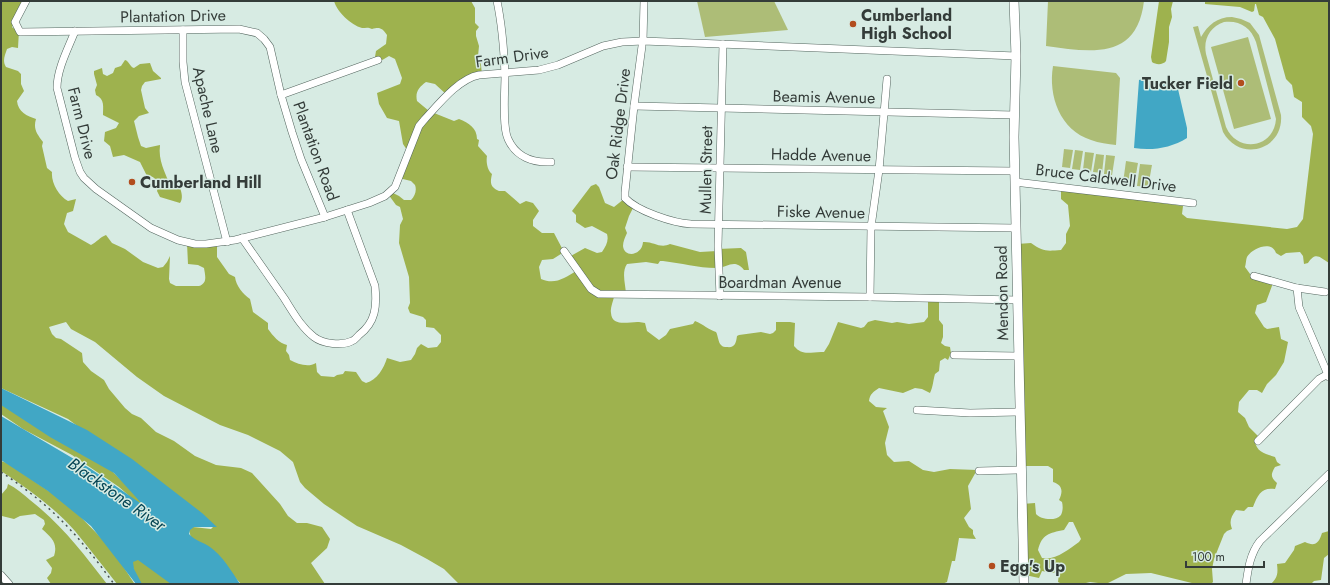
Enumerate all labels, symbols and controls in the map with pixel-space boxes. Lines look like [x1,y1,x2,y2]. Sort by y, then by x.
street label: Plantation Drive [120,4,226,28]
place label: Cumberland High School [861,4,952,45]
marker: Cumberland High School [848,19,858,29]
street label: Farm Drive [474,40,550,74]
street label: Apache Lane [187,65,229,155]
street label: Oak Ridge Drive [600,67,636,181]
place label: Tucker Field [1142,72,1233,95]
marker: Tucker Field [1236,78,1246,88]
street label: Farm Drive [62,85,102,161]
street label: Beamis Avenue [773,85,875,109]
street label: Plantation Road [287,98,345,204]
street label: Mullen Street [694,125,718,214]
street label: Hadde Avenue [771,143,871,167]
street label: Bruce Caldwell Drive [1034,158,1178,198]
place label: Cumberland Hill [140,171,262,194]
marker: Cumberland Hill [127,177,137,187]
street label: Fiske Avenue [777,200,865,224]
street label: Mendon Road [990,245,1014,341]
street label: Boardman Avenue [718,271,842,294]
water label: Blackstone River [63,451,172,537]
scale bar [1186,543,1264,569]
text: 100 m [1192,548,1225,566]
place label: Egg's Up [1000,555,1065,578]
marker: Egg's Up [987,561,997,571]

